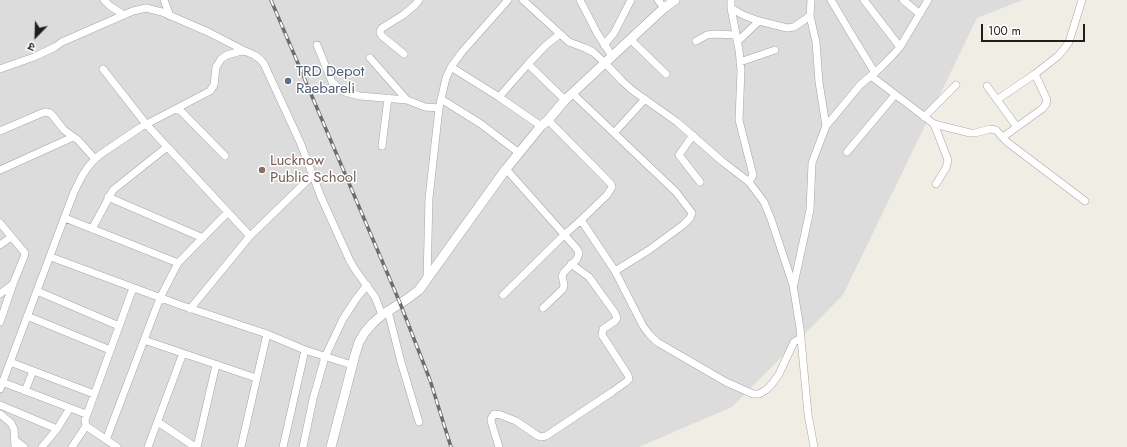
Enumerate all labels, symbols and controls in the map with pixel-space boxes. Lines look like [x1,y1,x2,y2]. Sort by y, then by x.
north arrow [16,16,56,56]
scale bar [983,16,1087,42]
text: 100 m [988,22,1021,40]
text: उ [25,38,37,56]
place label: TRD Depot Raebareli [296,63,364,98]
marker: TRD Depot Raebareli [283,76,293,86]
place label: Lucknow Public School [270,152,356,187]
marker: Lucknow Public School [257,165,267,175]

